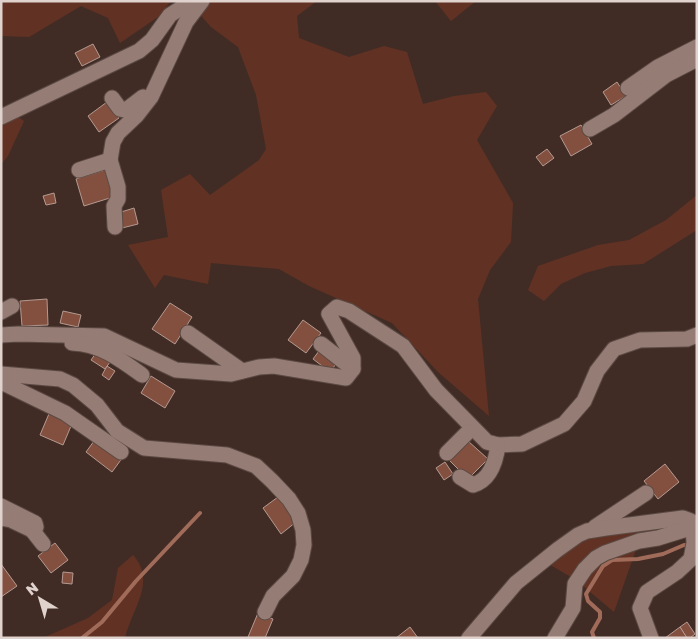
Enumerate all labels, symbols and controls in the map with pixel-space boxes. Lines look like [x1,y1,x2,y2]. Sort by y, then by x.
north arrow [15,574,65,624]
text: N [22,578,41,598]

